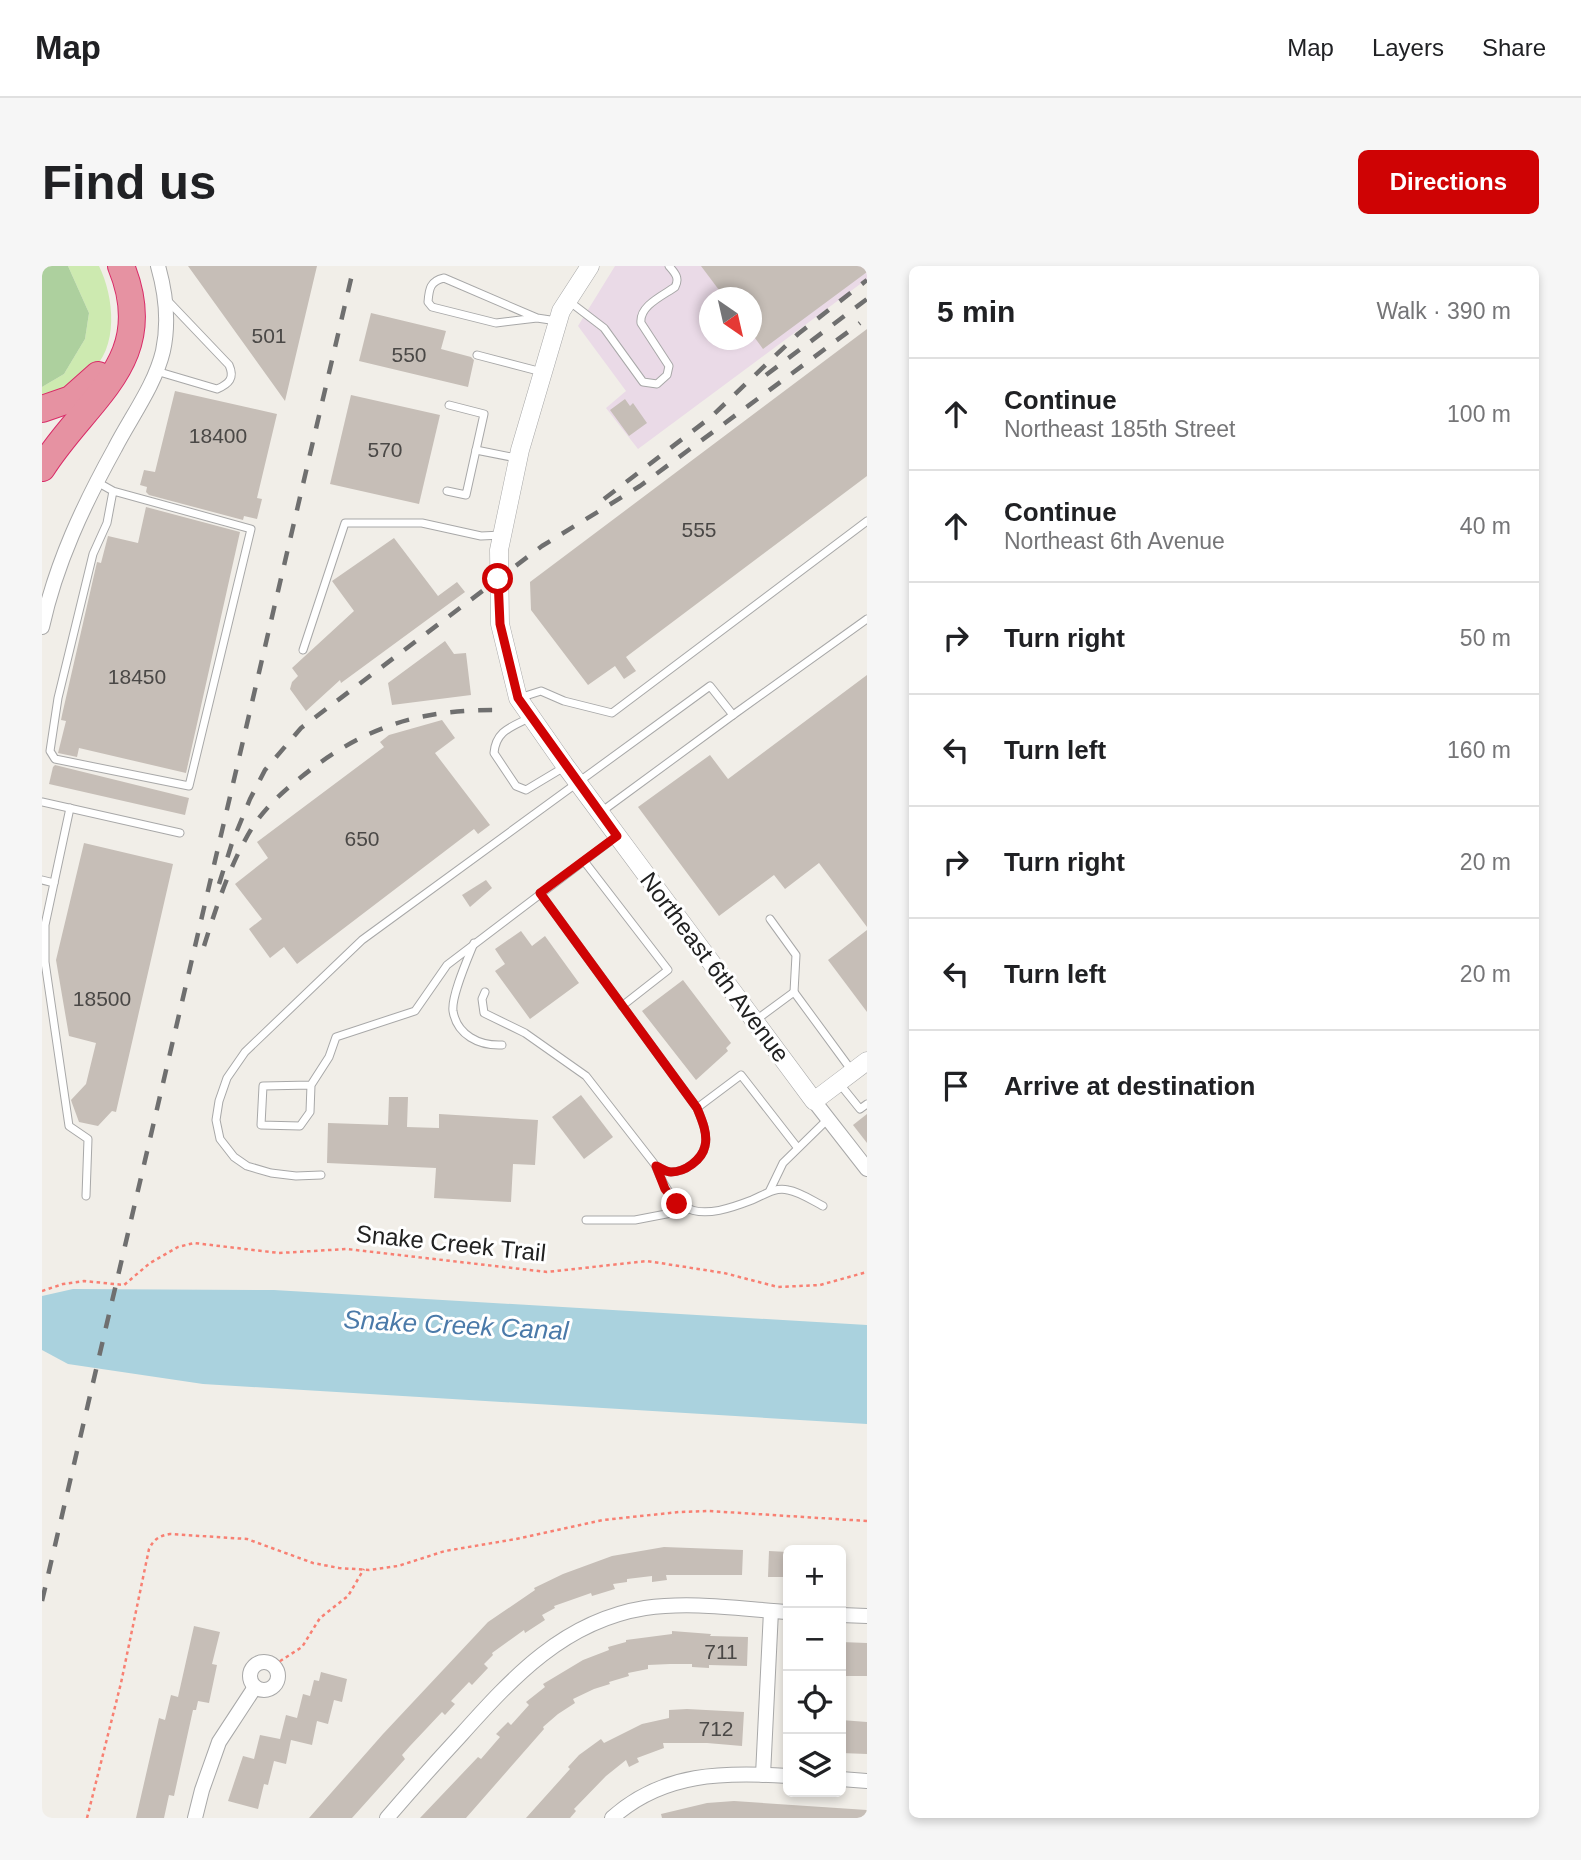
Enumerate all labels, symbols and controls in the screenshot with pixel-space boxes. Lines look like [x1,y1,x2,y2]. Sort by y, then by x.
text: Map [35,29,101,66]
text: Map [1287,34,1334,61]
text: Layers [1372,34,1444,61]
text: Share [1482,34,1546,61]
button: Directions [1358,150,1539,214]
text: Find us [42,155,216,209]
north arrow [699,287,762,350]
text: 5 min [937,295,1015,328]
text: Walk · 390 m [1376,298,1511,324]
house number: 501 [251,324,287,347]
house number: 550 [391,343,427,366]
text: Continue [1004,385,1117,415]
icon: ahead [937,395,975,433]
text: 100 m [1447,401,1511,427]
text: Northeast 185th Street [1004,416,1235,442]
house number: 18400 [189,424,247,447]
house number: 570 [367,438,403,461]
text: Continue [1004,497,1117,527]
icon: ahead [937,507,975,545]
text: 40 m [1460,513,1511,539]
house number: 555 [681,518,717,541]
text: Northeast 6th Avenue [1004,528,1225,554]
route start [482,563,513,594]
icon: right [937,619,975,657]
text: Turn right [1004,623,1125,653]
text: 50 m [1460,625,1511,651]
house number: 18450 [108,665,166,688]
icon: left [937,731,975,769]
text: Turn left [1004,735,1106,765]
text: 160 m [1447,737,1511,763]
house number: 650 [344,827,380,850]
icon: right [937,843,975,881]
text: Turn right [1004,847,1125,877]
text: 20 m [1460,849,1511,875]
street label: Northeast 6th Avenue [635,867,795,1067]
icon: left [937,955,975,993]
text: Turn left [1004,959,1106,989]
text: 20 m [1460,961,1511,987]
house number: 18500 [73,987,131,1010]
icon: arrive [937,1067,975,1105]
text: Arrive at destination [1004,1071,1255,1101]
route end [661,1188,692,1219]
street label: Snake Creek Trail [355,1220,547,1266]
water label: Snake Creek Canal [343,1304,571,1346]
map controls [783,1545,846,1797]
button: + [783,1545,846,1608]
button: − [783,1608,846,1671]
house number: 711 [704,1640,738,1663]
button: locate [783,1671,846,1734]
house number: 712 [698,1717,734,1740]
button: layers [783,1734,846,1797]

